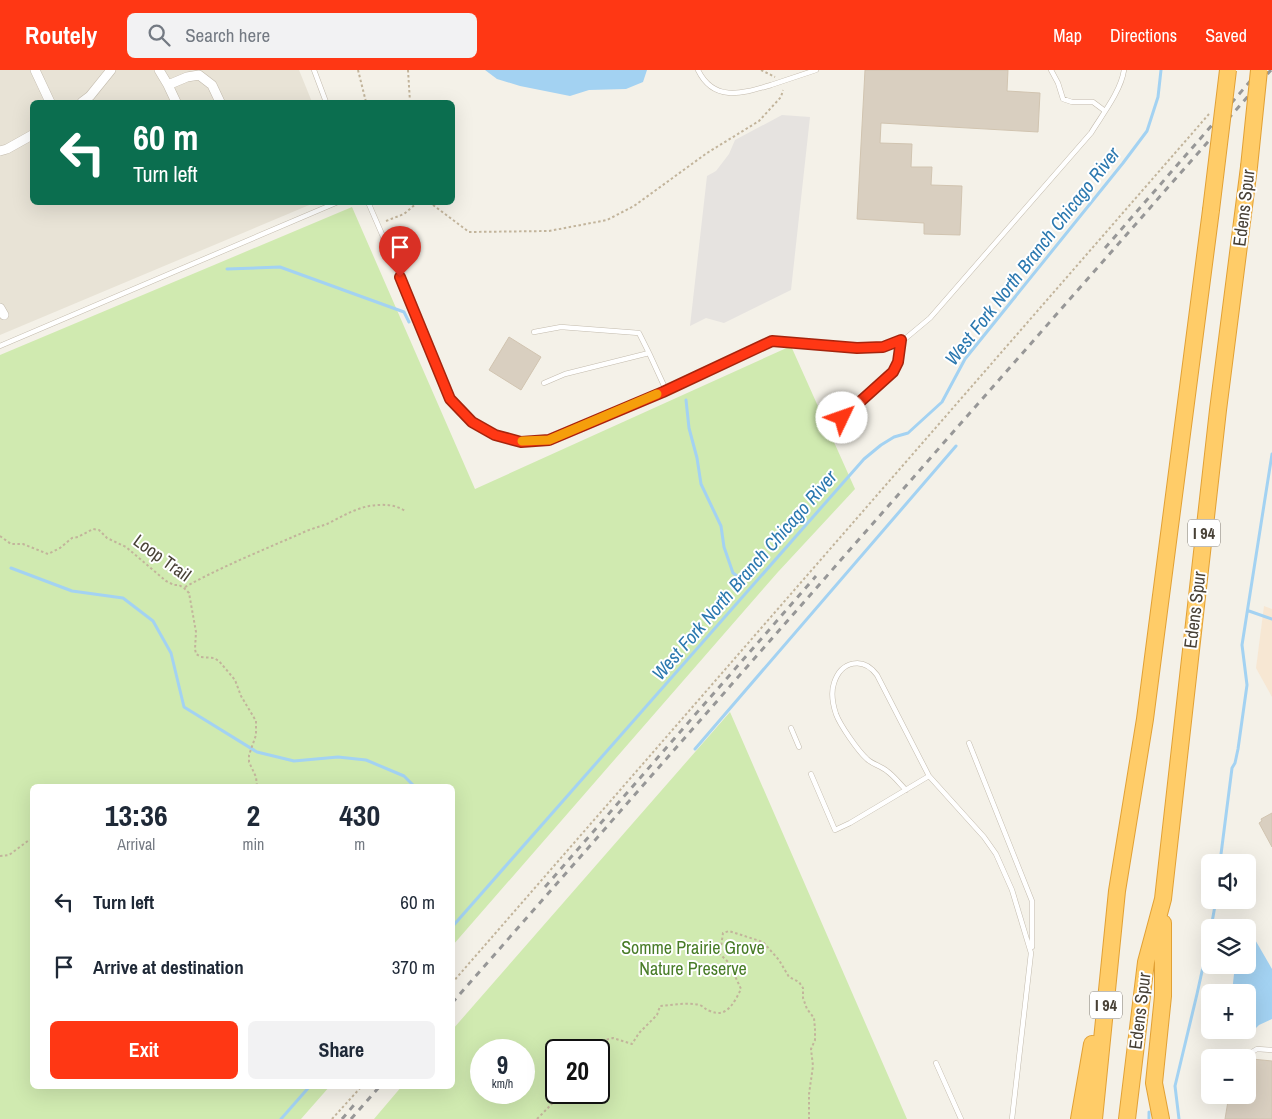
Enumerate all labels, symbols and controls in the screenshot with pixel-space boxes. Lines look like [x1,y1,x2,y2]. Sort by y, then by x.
search box [127,13,477,58]
text: Routely [25,19,97,51]
icon: search [145,21,173,49]
text: Search here [185,22,270,48]
text: Map [1053,23,1082,48]
text: Directions [1110,23,1177,48]
text: Saved [1205,23,1247,48]
text: 60 m [133,114,198,161]
icon: left [50,120,115,185]
water label: West Fork North Branch Chicago River [939,141,1126,370]
text: Turn left [133,159,198,189]
street label: Edens Spur [1226,168,1261,248]
pin [379,226,421,277]
icon: arrive [386,233,414,261]
position arrow [815,391,867,443]
water label: West Fork North Branch Chicago River [646,464,843,685]
road number: I 94 [1188,519,1220,546]
street label: Loop Trail [128,528,196,587]
street label: Edens Spur [1177,570,1212,650]
text: 13:36 [105,795,168,835]
text: 2 [247,795,260,835]
text: 430 [339,795,380,835]
text: Arrival [117,833,155,855]
text: min [242,833,264,855]
text: m [354,833,365,855]
map controls [1201,854,1256,1104]
button: sound [1201,854,1256,909]
icon: left [50,888,78,916]
text: Turn left [93,889,154,915]
text: 60 m [400,889,435,915]
button: layers [1201,919,1256,974]
park label: Somme Prairie Grove Nature Preserve [621,935,765,981]
icon: arrive [50,953,78,981]
text: Arrive at destination [93,954,244,980]
text: 370 m [392,954,435,980]
street label: Edens Spur [1122,971,1157,1051]
button: + [1201,984,1256,1039]
road number: I 94 [1090,992,1122,1018]
button: Exit [50,1021,238,1079]
button: Share [248,1021,435,1079]
speed limit sign: 20 [545,1039,610,1104]
text: 9 [497,1048,508,1082]
button: − [1201,1049,1256,1104]
text: km/h [492,1076,513,1092]

